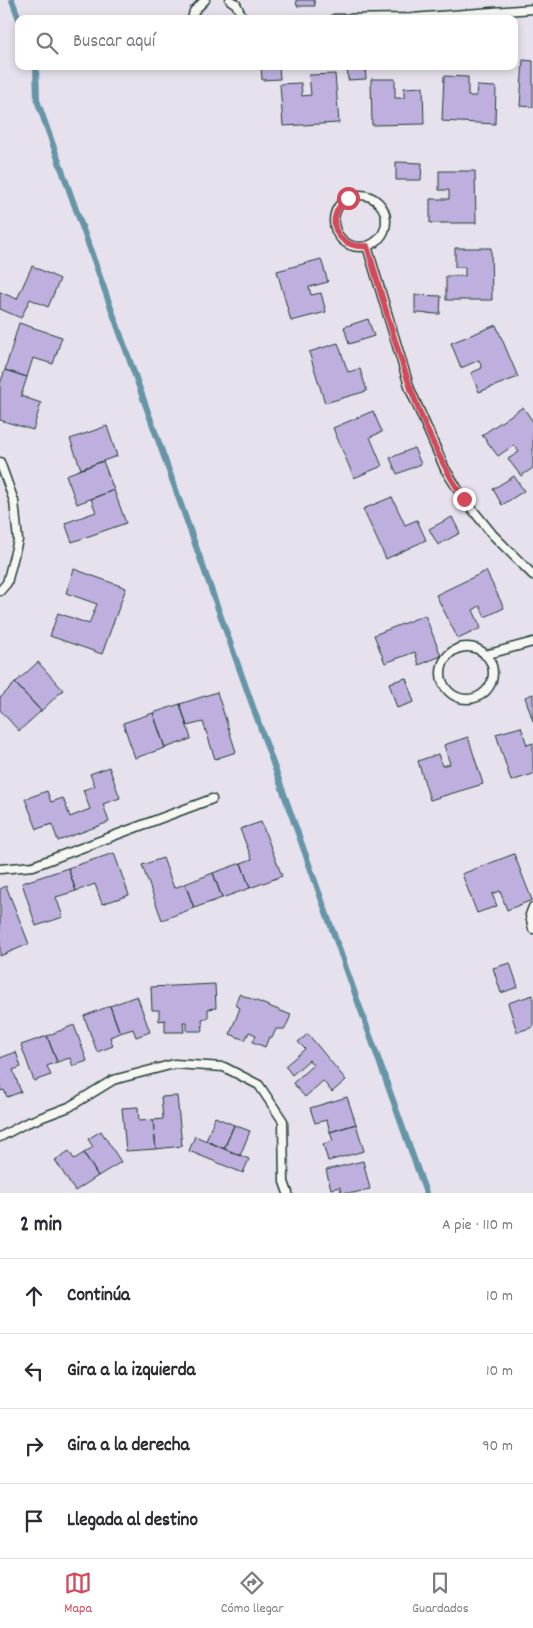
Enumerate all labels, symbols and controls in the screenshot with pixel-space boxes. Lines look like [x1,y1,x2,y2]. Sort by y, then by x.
search box [15,15,518,70]
icon: search [33,29,61,57]
text: Buscar aquí [73,29,155,56]
route start [337,187,360,210]
route end [453,488,476,511]
text: 2 min [20,1211,62,1241]
text: A pie · 110 m [442,1214,513,1237]
icon: ahead [20,1282,48,1310]
text: Continúa [67,1283,130,1310]
text: 10 m [486,1285,513,1308]
icon: left [20,1357,48,1385]
text: Gira a la izquierda [67,1358,195,1385]
text: 10 m [486,1360,513,1383]
icon: right [20,1432,48,1460]
text: Gira a la derecha [67,1433,189,1460]
text: 90 m [482,1435,513,1458]
icon: arrive [20,1507,48,1535]
text: Llegada al destino [67,1508,198,1535]
tab: Mapa [64,1569,92,1619]
tab: Cómo llegar [221,1569,284,1619]
tab: Guardados [412,1569,469,1619]

